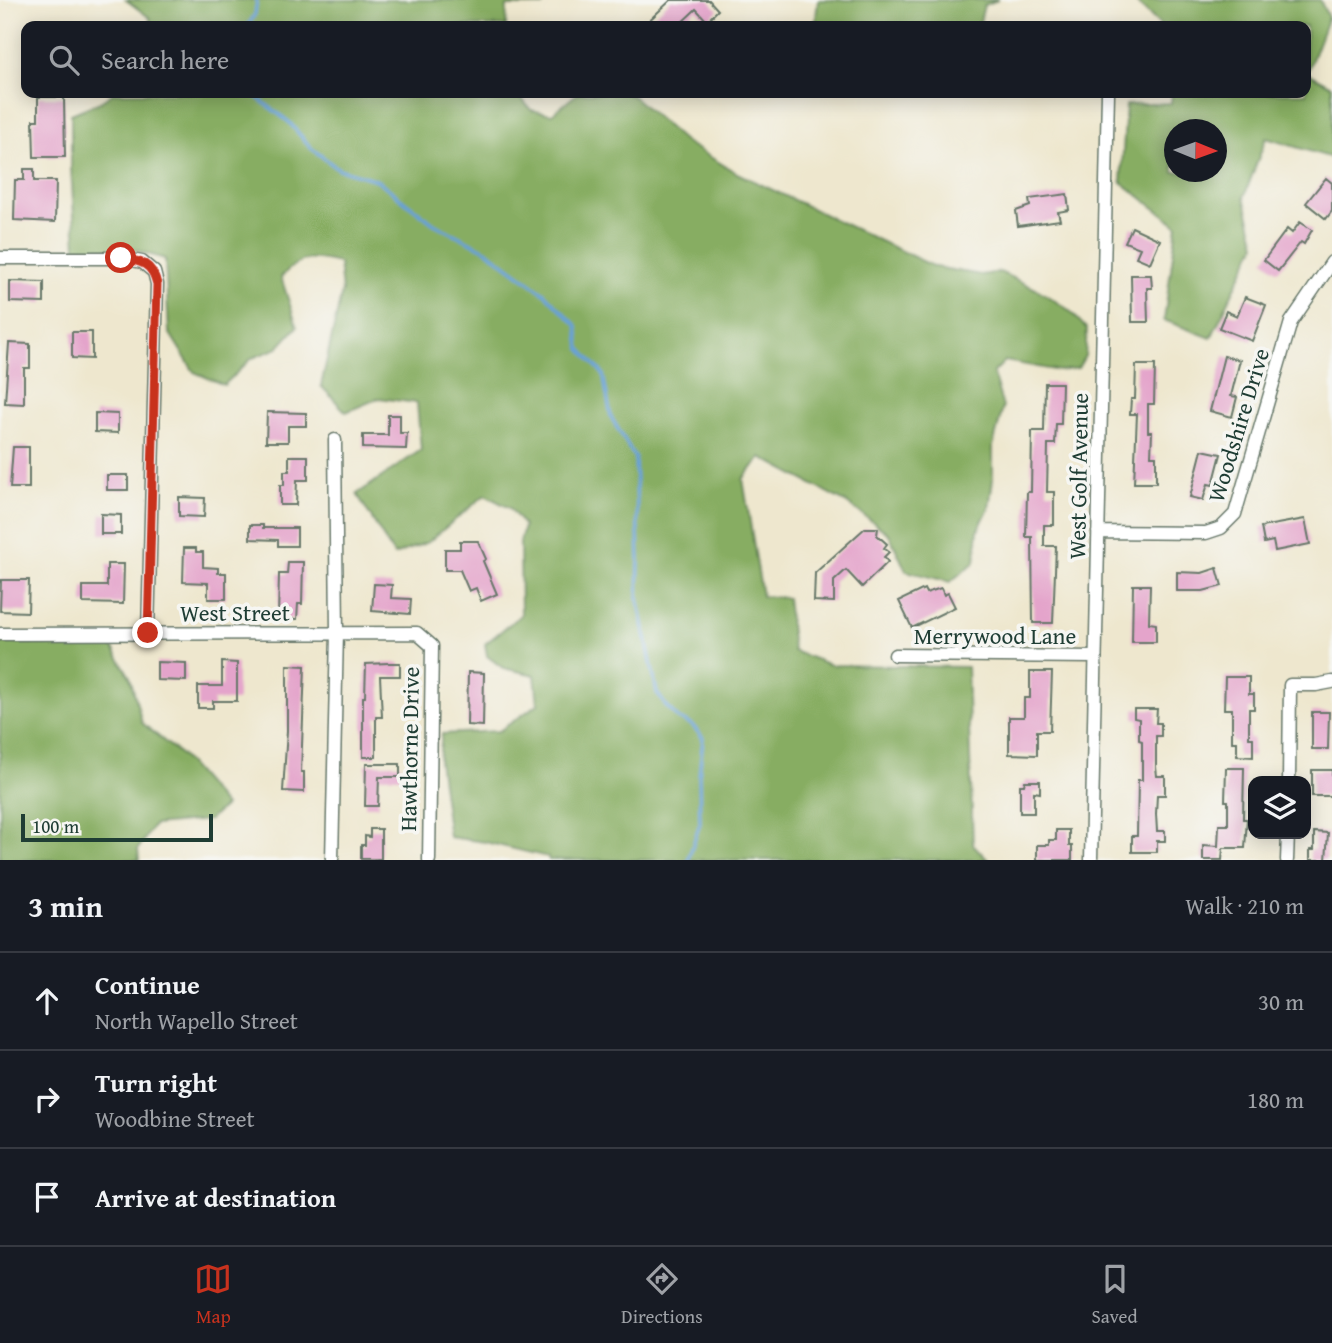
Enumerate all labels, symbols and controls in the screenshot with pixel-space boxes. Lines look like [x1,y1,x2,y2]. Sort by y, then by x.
search box [21,21,1311,98]
text: Search here [101,40,229,79]
icon: search [45,41,83,79]
north arrow [1164,119,1227,182]
route start [105,242,136,273]
street label: Woodshire Drive [1199,344,1277,506]
street label: West Golf Avenue [1060,392,1096,560]
street label: West Street [180,596,290,629]
route end [132,617,163,648]
street label: Merrywood Lane [914,619,1076,652]
street label: Hawthorne Drive [391,666,427,832]
map controls [1248,776,1311,839]
button: layers [1248,776,1311,839]
scale bar [21,811,214,843]
text: 100 m [32,812,79,840]
text: 3 min [28,884,103,928]
text: Walk · 210 m [1185,889,1304,922]
text: Continue [95,965,200,1004]
icon: ahead [28,982,66,1020]
text: 30 m [1258,985,1304,1018]
text: North Wapello Street [95,1004,298,1037]
text: Turn right [95,1063,217,1102]
icon: right [28,1080,66,1118]
text: 180 m [1247,1083,1304,1116]
text: Woodbine Street [95,1102,255,1135]
icon: arrive [28,1178,66,1216]
text: Arrive at destination [95,1178,336,1217]
tab: Map [194,1260,232,1330]
tab: Directions [621,1260,703,1330]
tab: Saved [1092,1260,1138,1330]

